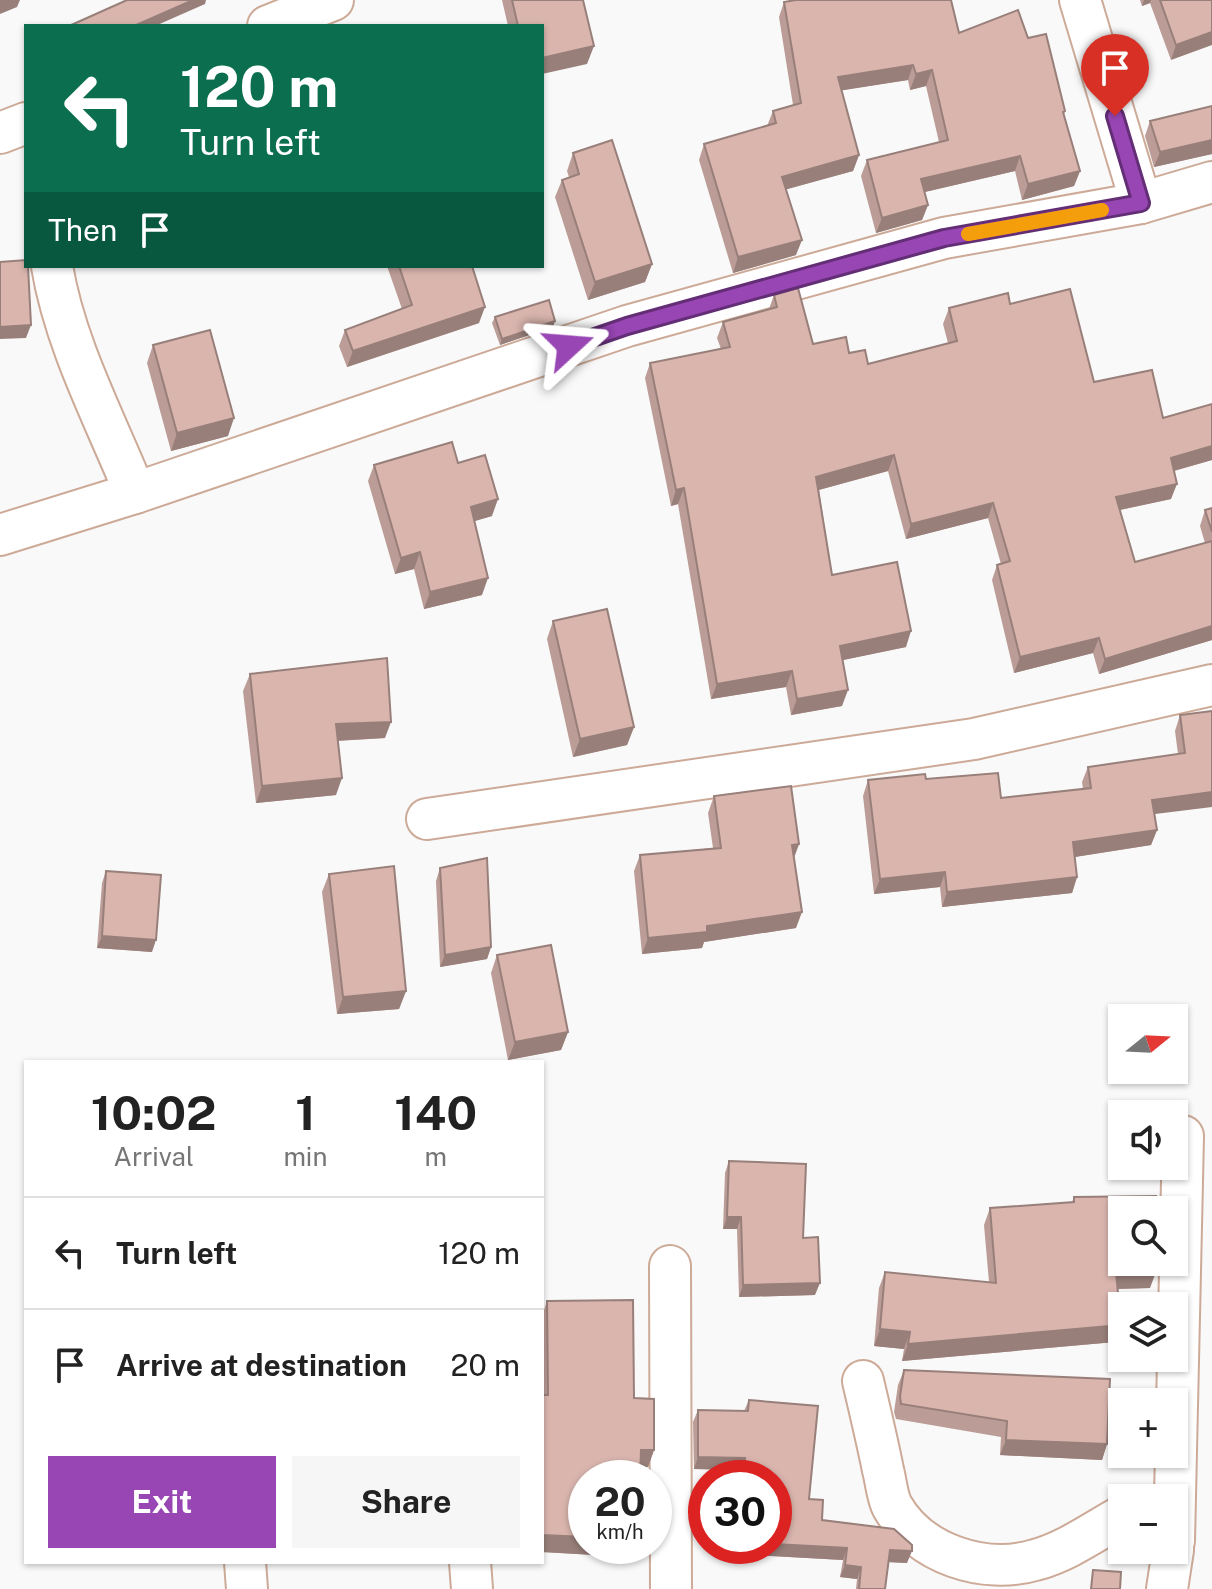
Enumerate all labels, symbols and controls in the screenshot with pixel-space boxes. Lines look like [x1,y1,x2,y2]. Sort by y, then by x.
pin [1081,34,1149,116]
icon: arrive [1093,46,1137,90]
text: 120 m [180,54,338,120]
icon: left [48,56,152,160]
text: Turn left [180,121,321,163]
icon: arrive [133,208,177,252]
text: Then [48,212,117,248]
position arrow [527,304,611,388]
north arrow [1108,1004,1188,1084]
map controls [1108,1004,1188,1564]
text: 10:02 [91,1084,217,1141]
text: 1 [295,1084,316,1141]
text: 140 [394,1084,477,1141]
button: sound [1108,1100,1188,1180]
text: Arrival [114,1141,194,1172]
text: min [283,1141,327,1172]
text: m [424,1141,447,1172]
button: search [1108,1196,1188,1276]
icon: left [48,1231,92,1275]
text: Turn left [116,1235,237,1271]
text: 120 m [438,1235,520,1271]
button: layers [1108,1292,1188,1372]
icon: arrive [48,1343,92,1387]
text: Arrive at destination [116,1347,407,1383]
text: 20 m [451,1347,520,1383]
button: + [1108,1388,1188,1468]
button: Exit [48,1456,276,1548]
button: Share [292,1456,520,1548]
speed limit sign: 30 [688,1460,792,1564]
text: 20 [594,1478,646,1525]
button: − [1108,1484,1188,1564]
text: km/h [596,1520,644,1544]

